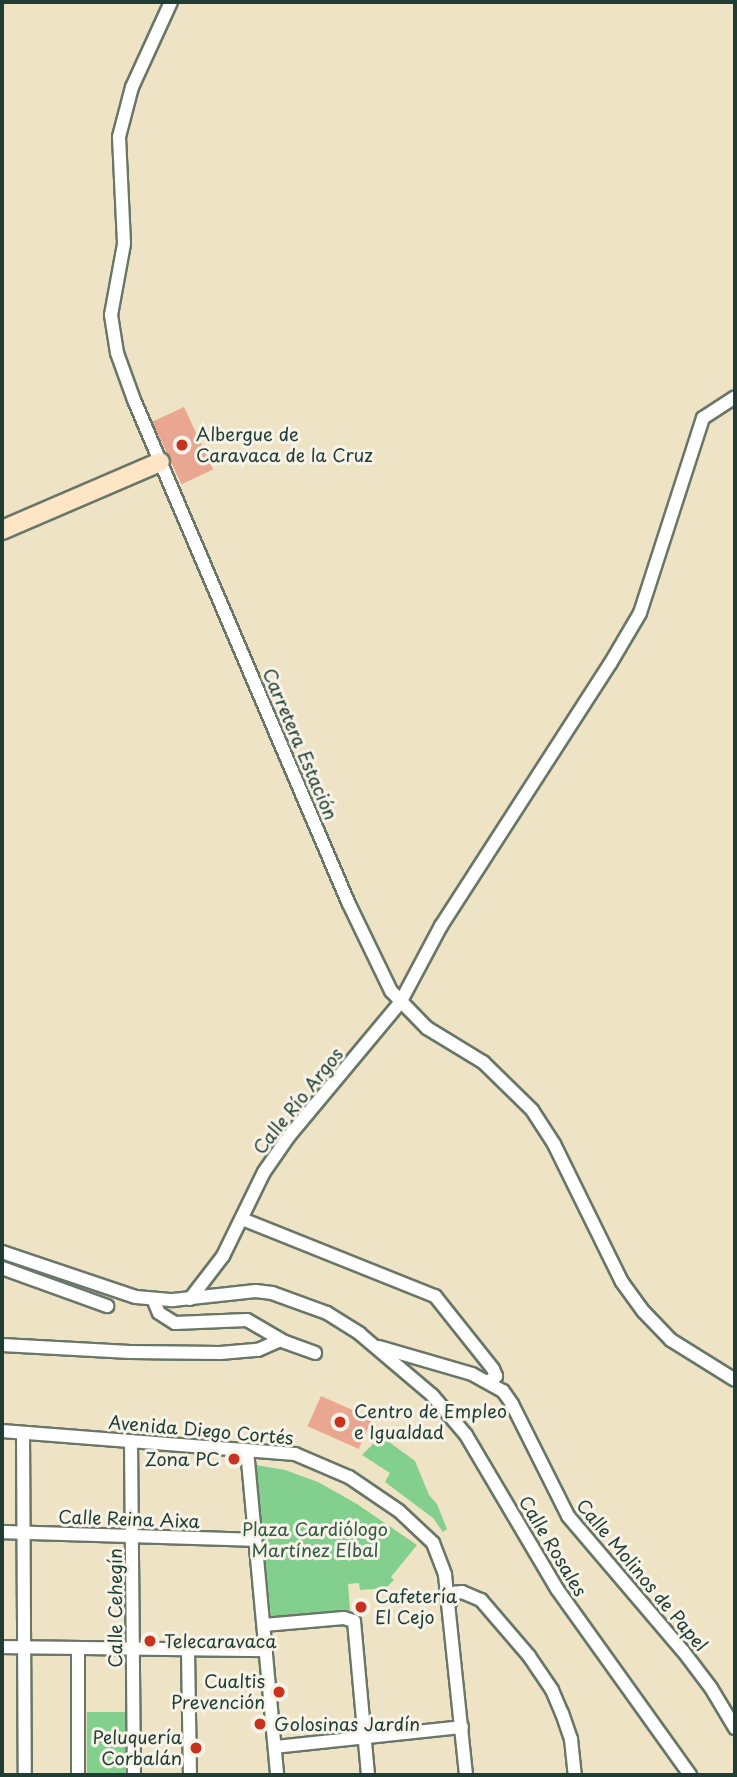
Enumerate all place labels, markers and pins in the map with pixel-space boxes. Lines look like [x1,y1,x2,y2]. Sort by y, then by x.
place label: Albergue de Caravaca de la Cruz [196,424,374,466]
marker: Albergue de Caravaca de la Cruz [174,437,190,453]
place label: Centro de Empleo e Igualdad [354,1401,509,1444]
marker: Centro de Empleo e Igualdad [332,1414,348,1430]
place label: Zona PC [146,1448,220,1470]
marker: Zona PC [226,1451,242,1467]
place label: Cafetería El Cejo [375,1586,457,1628]
marker: Cafetería El Cejo [353,1599,369,1615]
place label: Telecaravaca [164,1630,276,1652]
marker: Telecaravaca [142,1633,158,1649]
place label: Cualtis Prevención [171,1671,265,1714]
marker: Cualtis Prevención [271,1684,287,1700]
place label: Golosinas Jardín [274,1713,419,1735]
marker: Golosinas Jardín [252,1716,268,1732]
place label: Peluquería Corbalán [93,1727,182,1770]
marker: Peluquería Corbalán [188,1740,204,1756]

